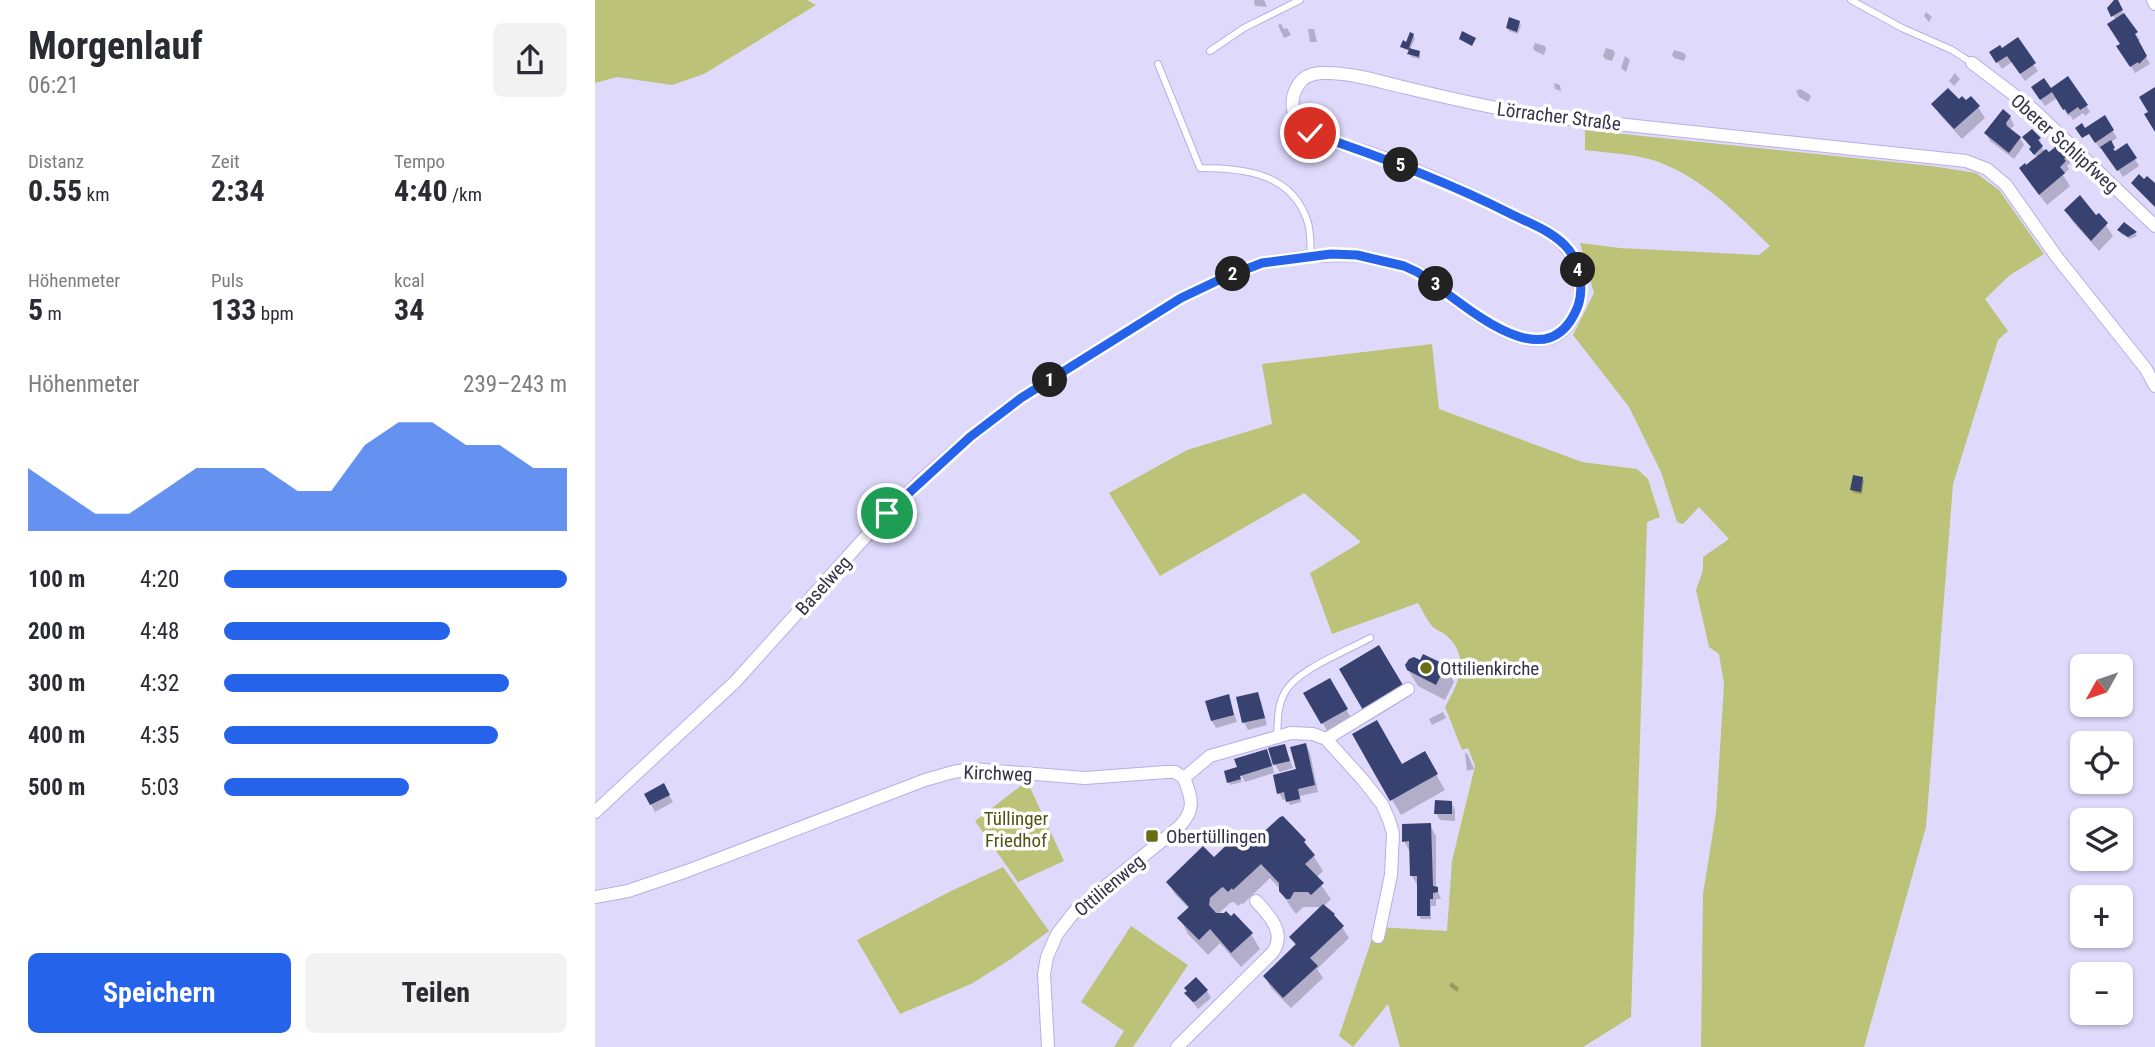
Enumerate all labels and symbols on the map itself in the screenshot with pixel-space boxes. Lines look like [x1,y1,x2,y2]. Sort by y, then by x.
street label: Oberer Schlipfweg [2006,89,2123,198]
street label: Lörracher Straße [1496,97,1622,136]
pin [1280,103,1340,163]
pin: 5 [1383,148,1419,182]
pin: 4 [1560,252,1595,288]
pin: 2 [1215,256,1251,292]
pin: 3 [1419,266,1453,302]
pin: 1 [1033,362,1067,398]
pin [857,483,917,543]
street label: Baselweg [791,551,856,620]
north arrow [2070,654,2133,718]
place label: Ottilienkirche [1440,657,1539,680]
marker: Ottilienkirche [1418,660,1434,676]
street label: Kirchweg [963,761,1033,786]
park label: Tüllinger Friedhof [984,807,1048,852]
place label: Obertüllingen [1166,825,1267,848]
marker: Obertüllingen [1144,828,1160,844]
street label: Ottilienweg [1070,849,1149,921]

